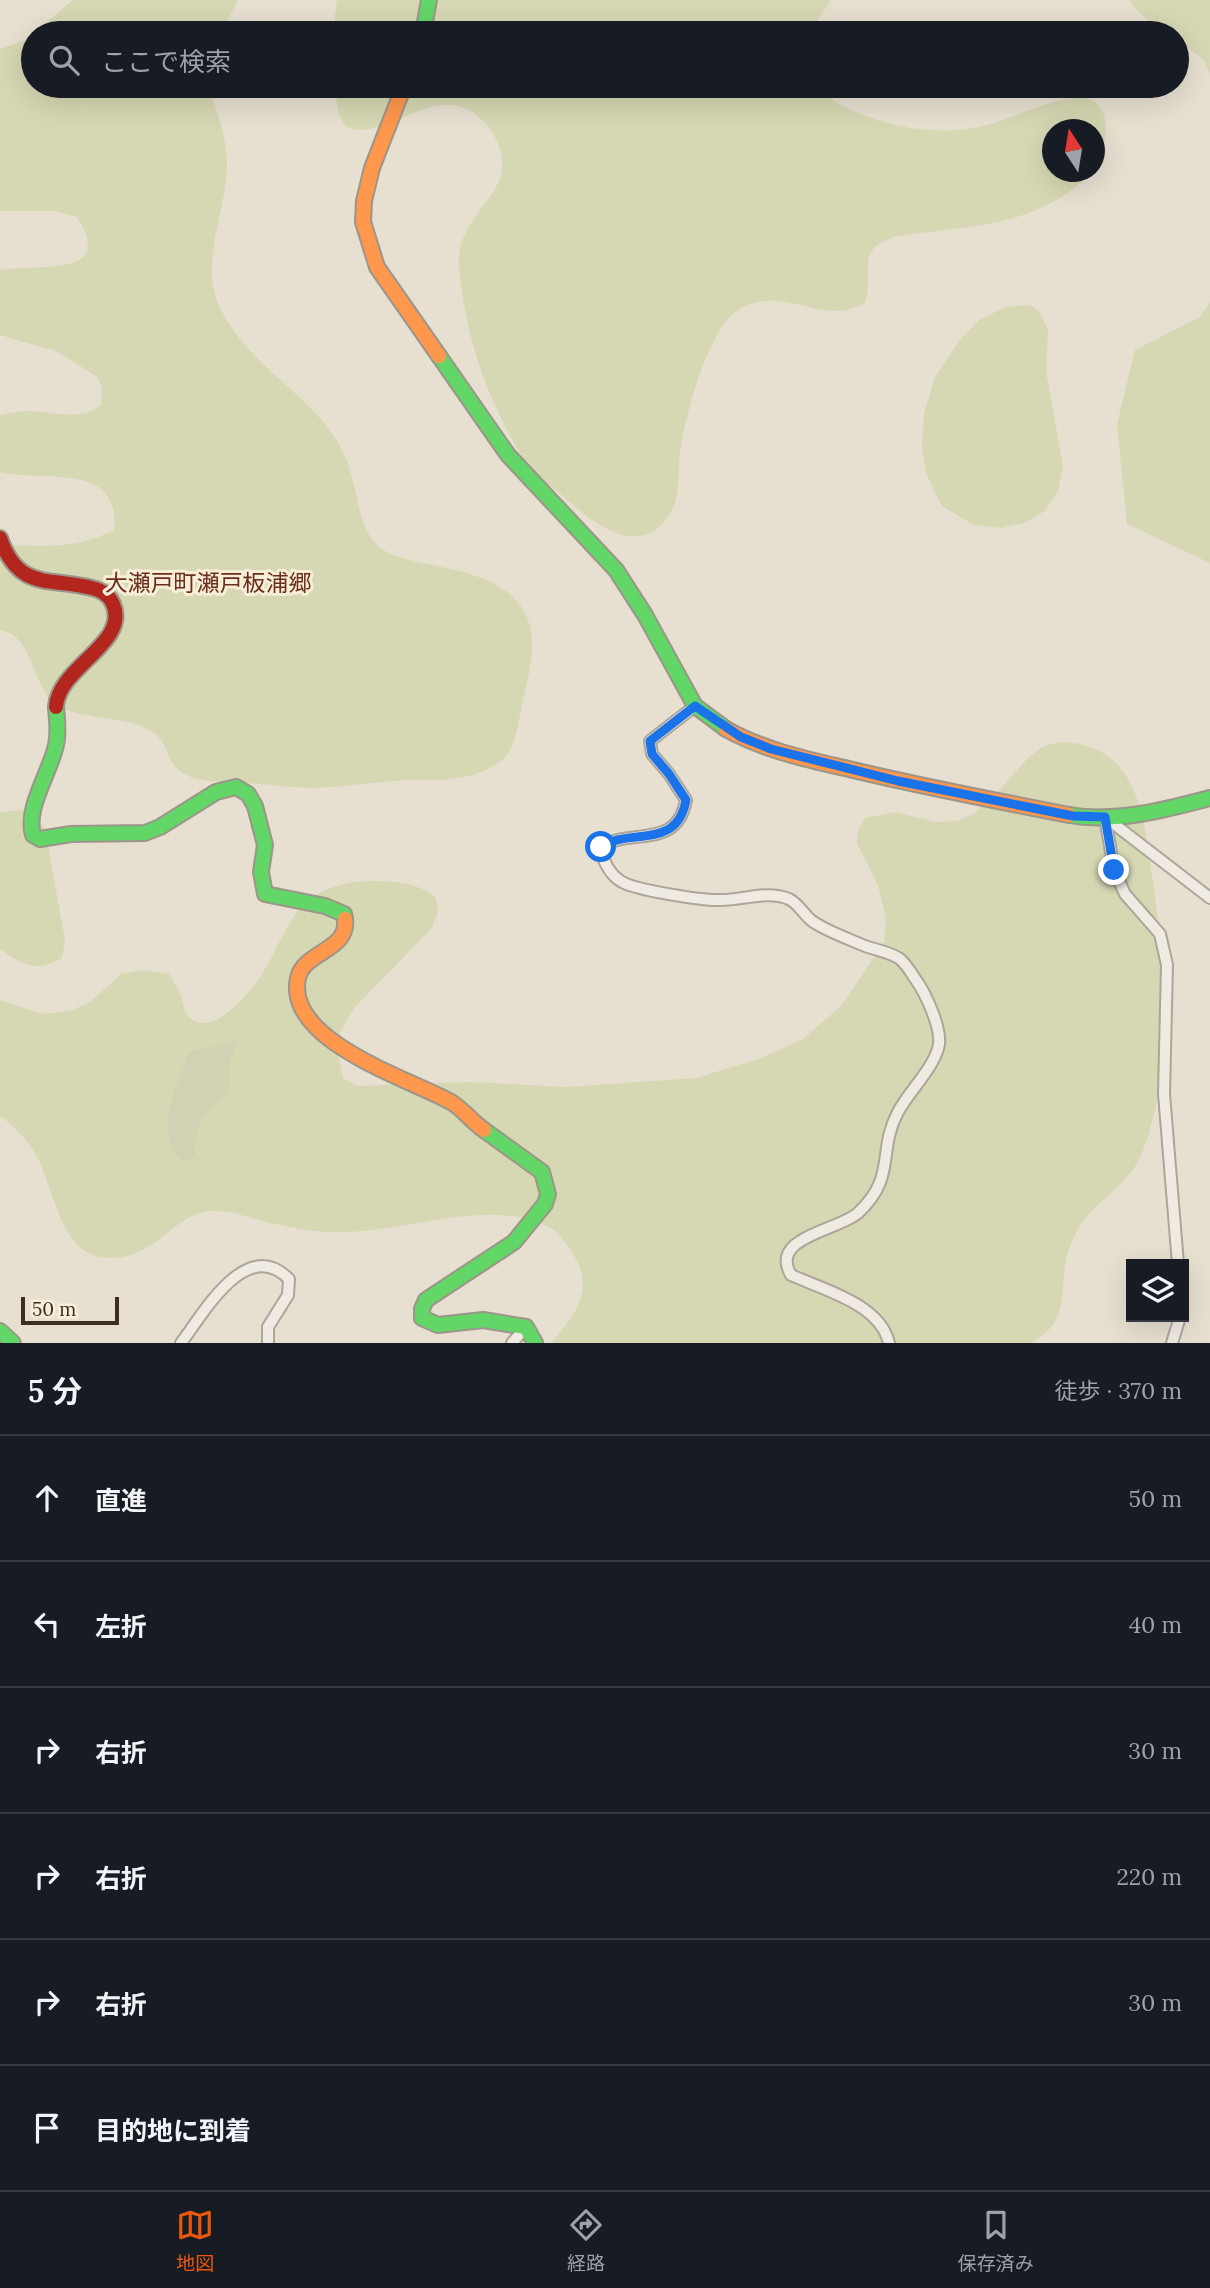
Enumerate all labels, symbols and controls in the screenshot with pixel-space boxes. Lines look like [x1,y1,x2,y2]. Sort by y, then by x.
search box [21,21,1189,98]
icon: search [45,41,83,79]
text: ここで検索 [101,45,231,78]
north arrow [1042,119,1105,182]
district label: 大瀬戸町瀬戸板浦郷 [105,568,312,597]
route start [585,831,616,862]
route end [1098,854,1129,885]
map controls [1126,1259,1189,1322]
button: layers [1126,1259,1189,1322]
scale bar [21,1294,119,1326]
text: 50 m [32,1297,76,1321]
text: 5 分 [28,1372,82,1410]
text: 徒歩 · 370 m [1054,1376,1182,1405]
icon: ahead [28,1479,66,1517]
text: 直進 [95,1484,147,1517]
text: 50 m [1129,1484,1182,1513]
icon: left [28,1605,66,1643]
text: 左折 [95,1610,147,1643]
text: 40 m [1129,1610,1182,1639]
icon: right [28,1731,66,1769]
text: 右折 [95,1736,147,1769]
text: 30 m [1128,1736,1182,1765]
icon: right [28,1857,66,1895]
text: 右折 [95,1862,147,1895]
text: 220 m [1116,1862,1182,1891]
icon: right [28,1983,66,2021]
text: 右折 [95,1988,147,2021]
text: 30 m [1128,1988,1182,2017]
icon: arrive [28,2109,66,2147]
text: 目的地に到着 [95,2114,251,2147]
tab: 地図 [176,2206,214,2275]
tab: 経路 [567,2206,605,2275]
tab: 保存済み [958,2206,1034,2275]

